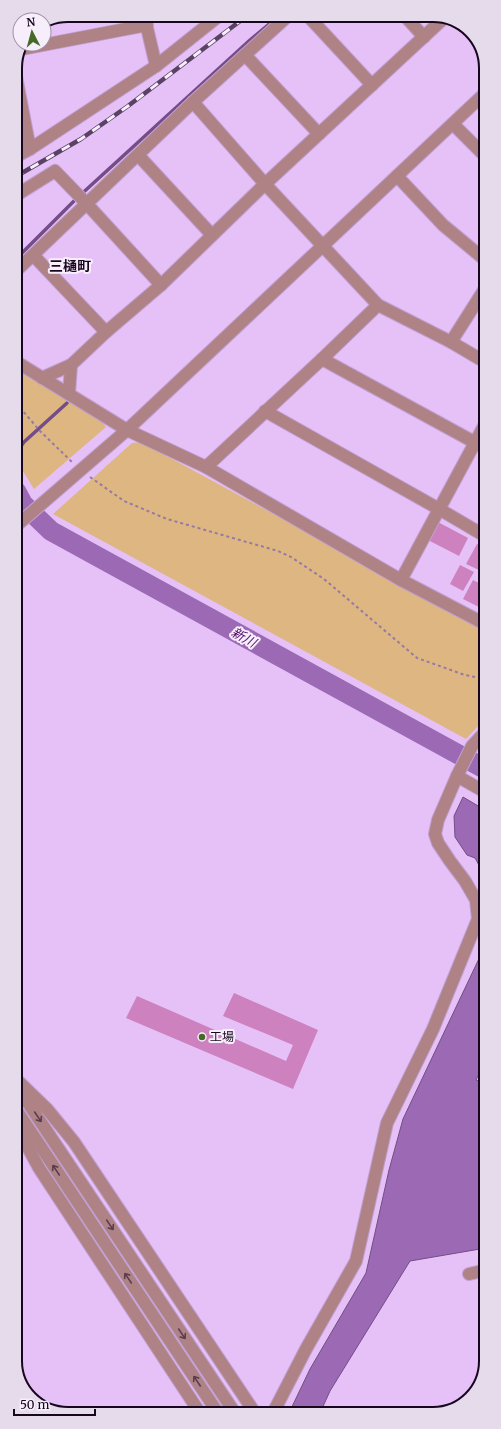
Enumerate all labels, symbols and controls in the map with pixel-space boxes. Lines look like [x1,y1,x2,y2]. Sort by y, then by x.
north arrow [12,12,52,52]
text: N [26,15,36,29]
district label: 三樋町 [49,257,91,275]
water label: 新川 [228,624,261,652]
place label: 工場 [210,1029,234,1044]
marker: 工場 [197,1032,207,1042]
one-way arrow [34,1111,42,1122]
one-way arrow [52,1165,60,1176]
one-way arrow [106,1220,114,1231]
one-way arrow [124,1273,132,1284]
one-way arrow [178,1329,186,1340]
one-way arrow [193,1376,201,1387]
scale bar [14,1391,95,1417]
text: 50 m [20,1397,49,1412]

